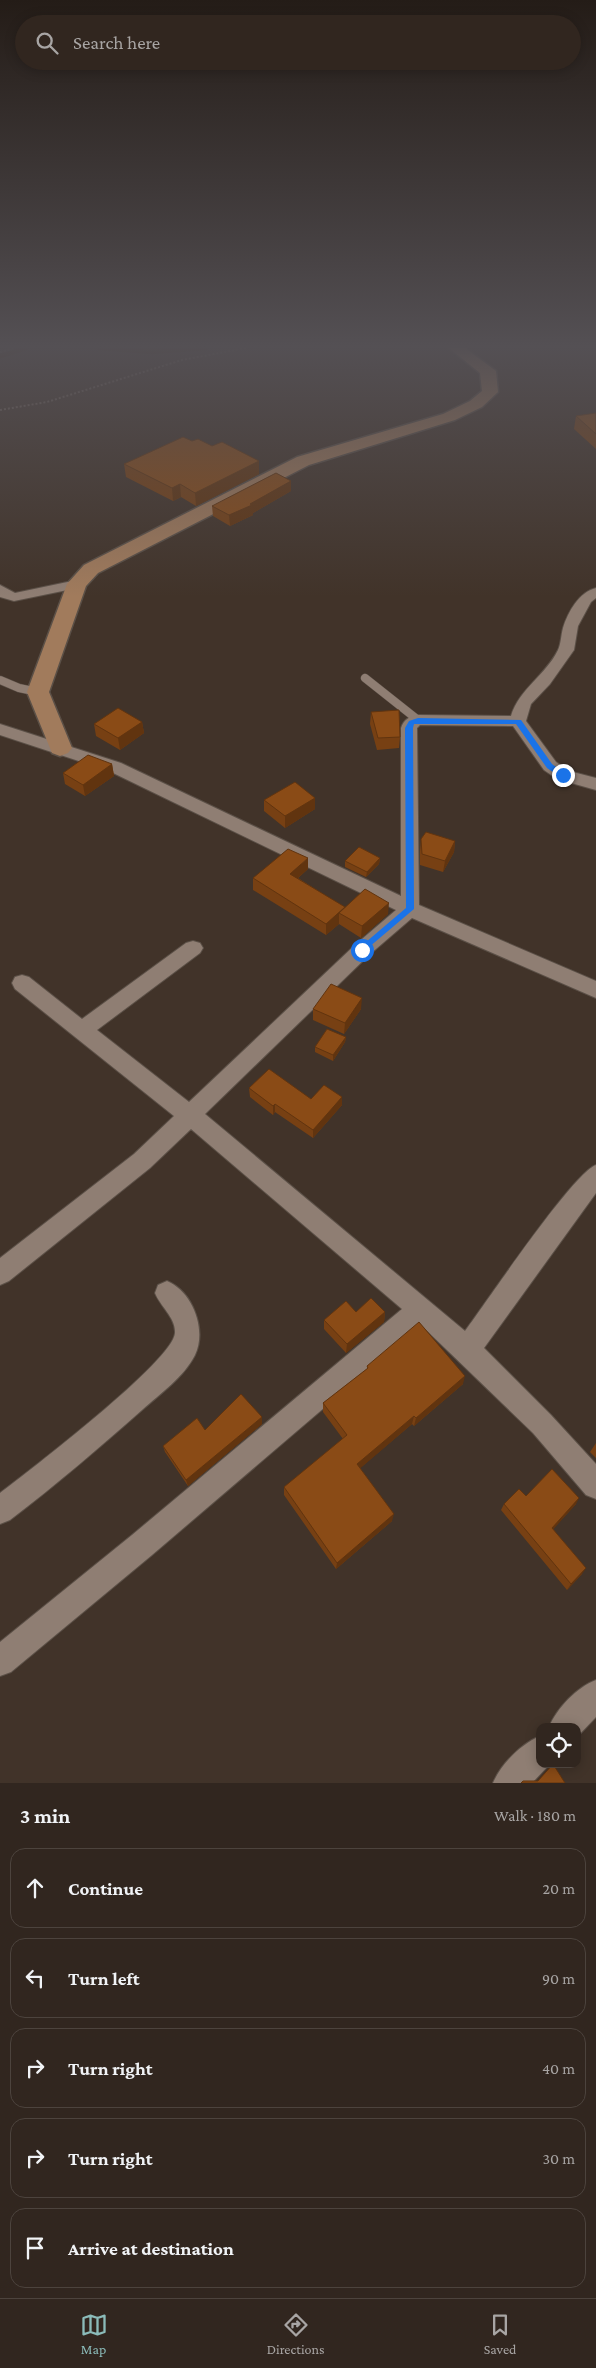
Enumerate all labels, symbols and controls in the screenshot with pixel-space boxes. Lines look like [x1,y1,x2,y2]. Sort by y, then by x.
search box [15,15,581,70]
icon: search [33,29,61,57]
text: Search here [73,32,160,53]
route end [552,764,575,787]
route start [351,939,374,962]
map controls [536,1723,581,1768]
button: locate [536,1723,581,1768]
text: 3 min [20,1804,70,1828]
text: Walk · 180 m [494,1807,576,1824]
icon: ahead [21,1874,49,1902]
text: Continue [68,1878,143,1899]
text: 20 m [542,1880,575,1897]
icon: left [21,1964,49,1992]
text: Turn left [68,1968,140,1989]
text: 90 m [542,1970,575,1987]
icon: right [21,2054,49,2082]
text: Turn right [68,2058,153,2079]
text: 40 m [542,2060,575,2077]
icon: right [21,2144,49,2172]
text: Turn right [68,2148,153,2169]
text: 30 m [543,2150,575,2167]
icon: arrive [21,2234,49,2262]
text: Arrive at destination [68,2238,234,2259]
tab: Map [80,2311,108,2357]
tab: Directions [267,2311,325,2357]
tab: Saved [484,2311,516,2357]

